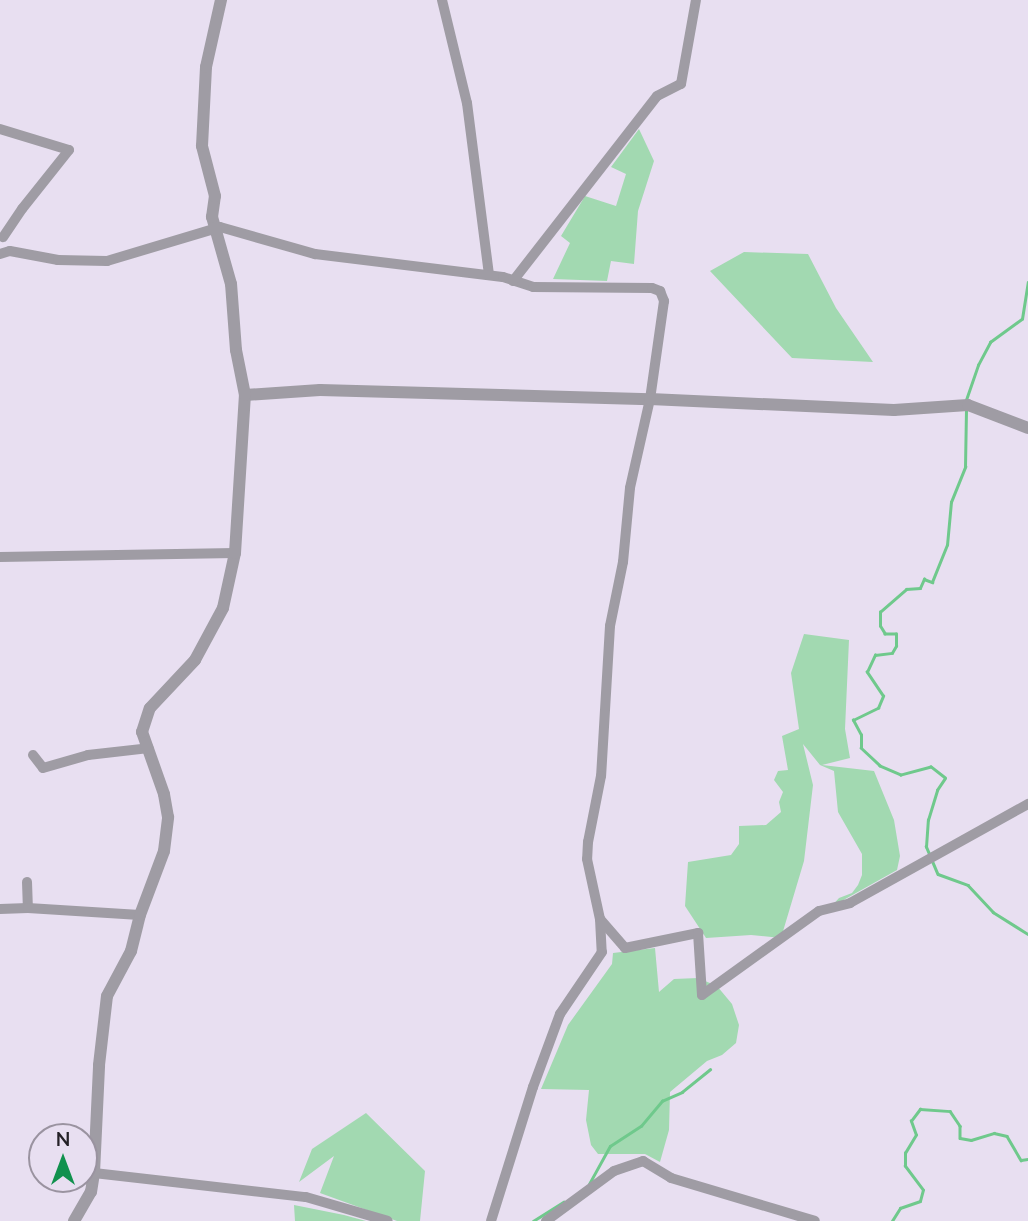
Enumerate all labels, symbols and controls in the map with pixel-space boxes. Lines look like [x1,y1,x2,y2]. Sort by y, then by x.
north arrow [28,1123,98,1193]
text: N [56,1127,70,1150]

